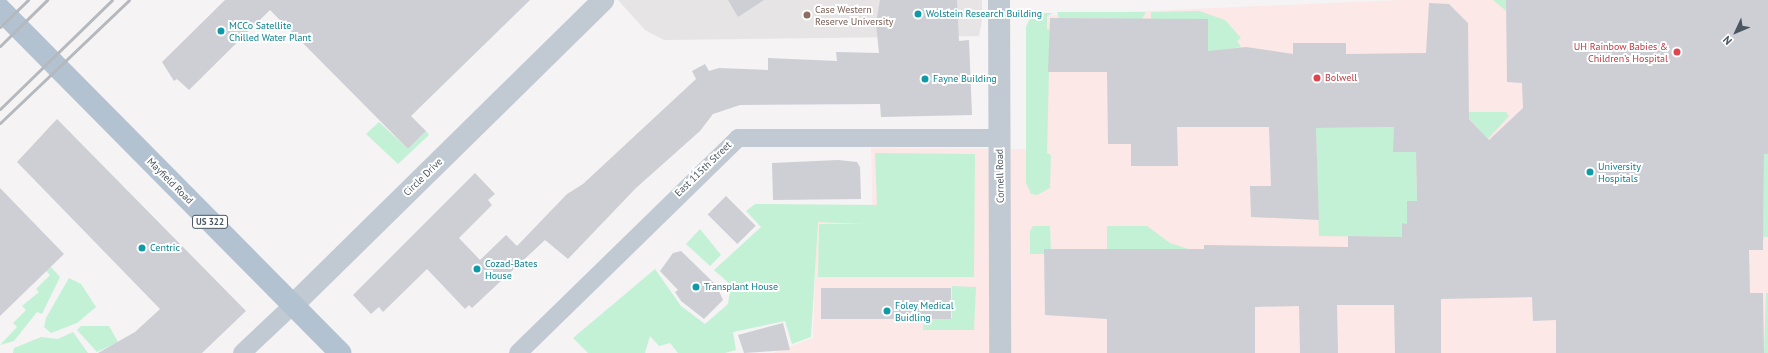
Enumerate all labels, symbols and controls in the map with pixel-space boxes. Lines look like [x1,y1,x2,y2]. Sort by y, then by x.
place label: Case Western Reserve University [815,3,893,26]
place label: Wolstein Research Building [926,8,1042,20]
marker: Wolstein Research Building [913,9,923,19]
marker: Case Western Reserve University [802,10,812,20]
north arrow [1716,12,1756,52]
place label: MCCo Satellite Chilled Water Plant [229,19,311,42]
marker: MCCo Satellite Chilled Water Plant [216,26,226,36]
text: N [1720,33,1735,48]
place label: UH Rainbow Babies & Children’s Hospital [1573,40,1668,64]
marker: UH Rainbow Babies & Children’s Hospital [1671,46,1683,58]
place label: Bolwell [1325,72,1357,84]
place label: Fayne Building [933,73,997,85]
marker: Bolwell [1312,73,1322,83]
marker: Fayne Building [920,74,930,84]
street label: East 115th Street [672,139,734,199]
street label: Cornell Road [994,149,1006,203]
street label: Mayfield Road [144,155,196,207]
street label: Circle Drive [401,156,445,198]
place label: University Hospitals [1598,160,1641,184]
marker: University Hospitals [1585,167,1595,177]
road number: US 322 [192,215,228,229]
place label: Centric [150,242,180,254]
marker: Centric [137,243,147,253]
place label: Cozad-Bates House [485,257,537,280]
marker: Cozad-Bates House [472,264,482,274]
place label: Transplant House [704,281,778,293]
marker: Transplant House [691,282,701,292]
place label: Foley Medical Buidling [895,299,954,322]
marker: Foley Medical Buidling [882,306,892,316]

